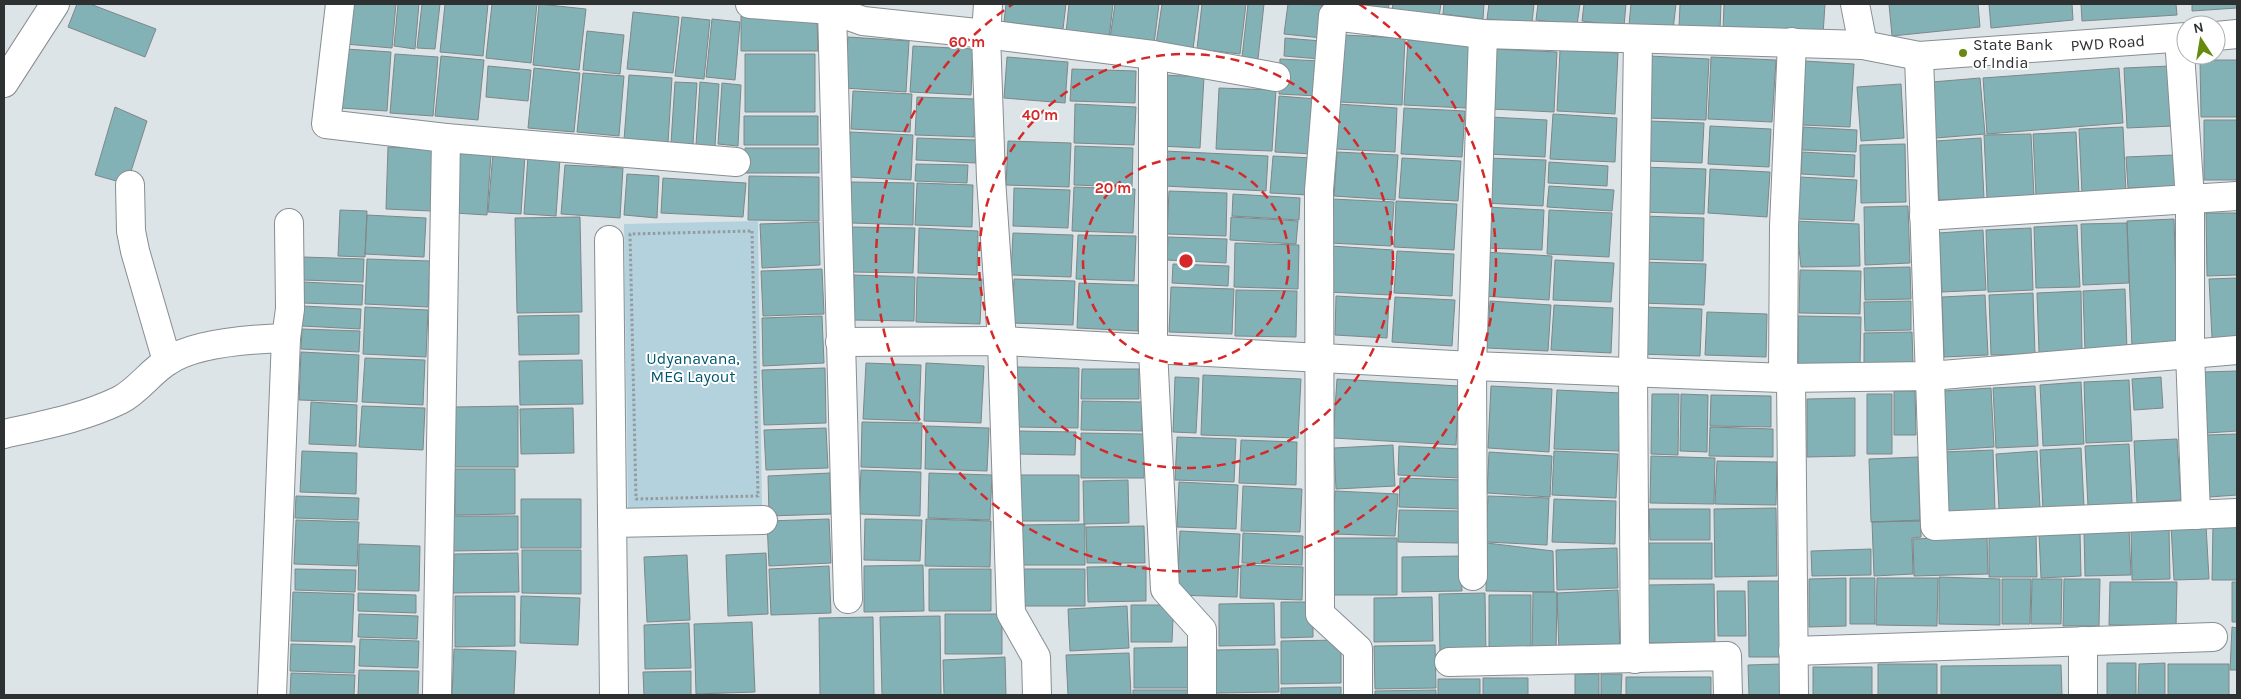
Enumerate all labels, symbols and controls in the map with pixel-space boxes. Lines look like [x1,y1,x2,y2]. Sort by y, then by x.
north arrow [2176,15,2226,65]
text: N [2192,18,2205,37]
street label: PWD Road [2070,30,2145,55]
text: 60 m [949,33,985,51]
place label: State Bank of India [1973,35,2053,72]
marker: State Bank of India [1957,47,1969,59]
text: 40 m [1022,106,1058,124]
text: 20 m [1095,179,1131,197]
centre of rings [1177,252,1195,270]
park label: Udyanavana, MEG Layout [646,349,740,386]

